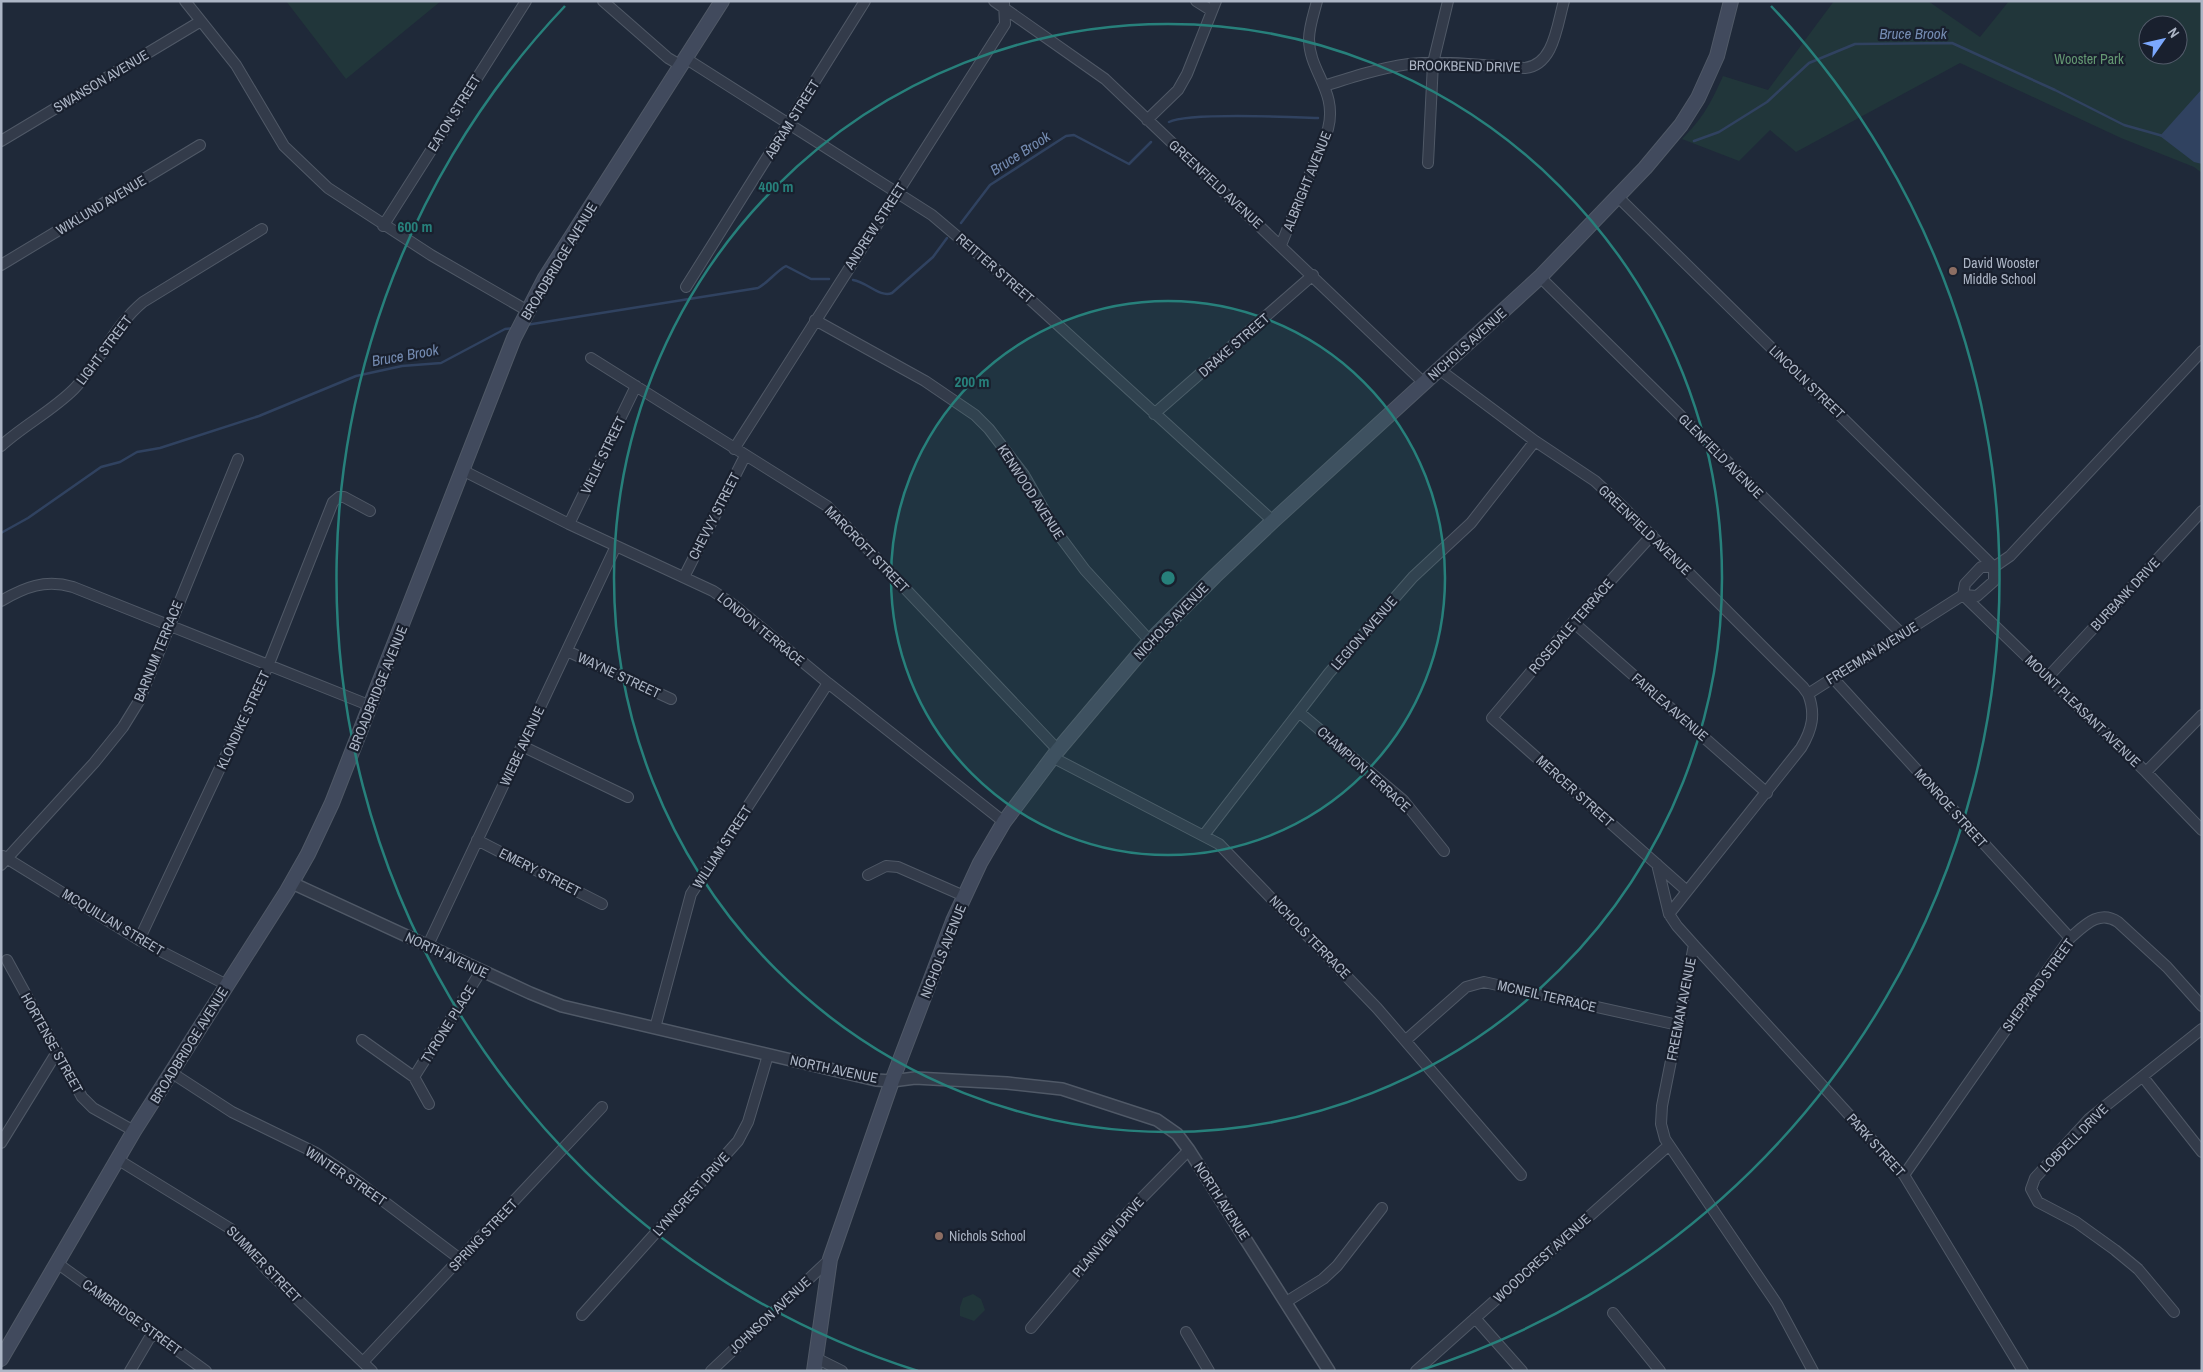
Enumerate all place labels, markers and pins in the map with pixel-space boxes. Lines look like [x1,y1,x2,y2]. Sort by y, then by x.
place label: David Wooster Middle School [1963,254,2039,288]
marker: David Wooster Middle School [1947,265,1959,277]
centre of rings [1159,569,1177,587]
place label: Nichols School [949,1227,1026,1245]
marker: Nichols School [933,1230,945,1242]

